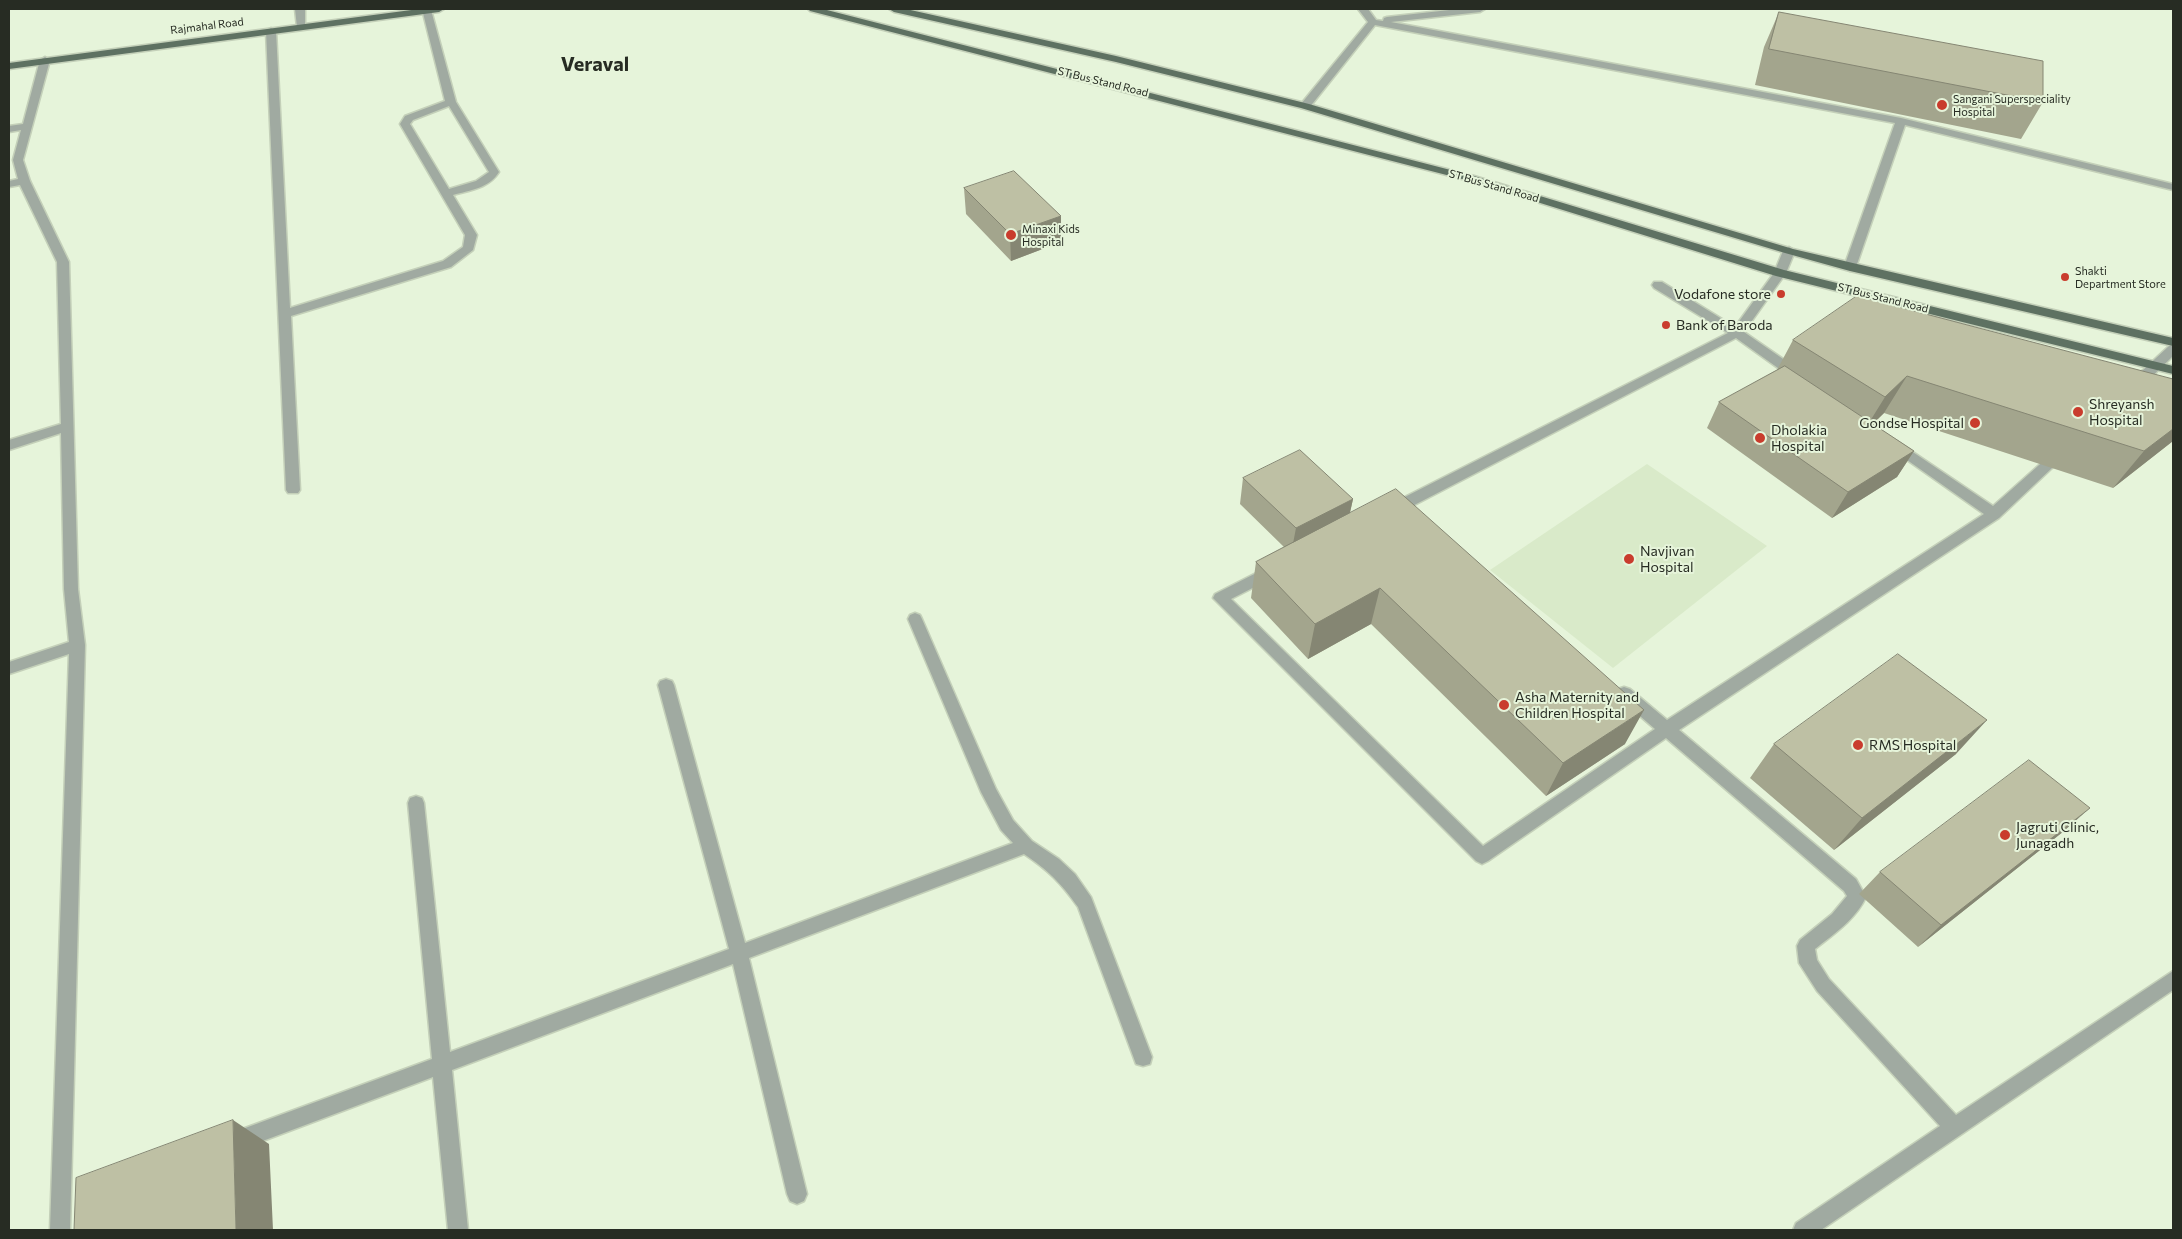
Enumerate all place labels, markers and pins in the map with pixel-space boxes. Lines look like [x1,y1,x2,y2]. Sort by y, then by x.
place label: Sangani Superspeciality Hospital [1953,92,2071,118]
marker: Sangani Superspeciality Hospital [1935,98,1949,112]
place label: Minaxi Kids Hospital [1022,222,1080,248]
marker: Minaxi Kids Hospital [1004,228,1018,242]
place label: Shakti Department Store [2075,264,2166,290]
marker: Shakti Department Store [2059,271,2071,283]
place label: Vodafone store [1674,286,1771,302]
marker: Vodafone store [1775,288,1787,300]
place label: Bank of Baroda [1676,317,1773,333]
marker: Bank of Baroda [1660,319,1672,331]
place label: Shreyansh Hospital [2089,396,2155,428]
marker: Shreyansh Hospital [2071,405,2085,419]
place label: Gondse Hospital [1859,415,1964,431]
marker: Gondse Hospital [1968,416,1982,430]
place label: Dholakia Hospital [1771,422,1827,454]
marker: Dholakia Hospital [1753,431,1767,445]
place label: Navjivan Hospital [1640,543,1694,576]
marker: Navjivan Hospital [1622,552,1636,566]
place label: Asha Maternity and Children Hospital [1515,689,1639,722]
marker: Asha Maternity and Children Hospital [1497,698,1511,712]
place label: RMS Hospital [1869,737,1956,753]
marker: RMS Hospital [1851,738,1865,752]
place label: Jagruti Clinic, Junagadh [2016,819,2099,852]
marker: Jagruti Clinic, Junagadh [1998,828,2012,842]

